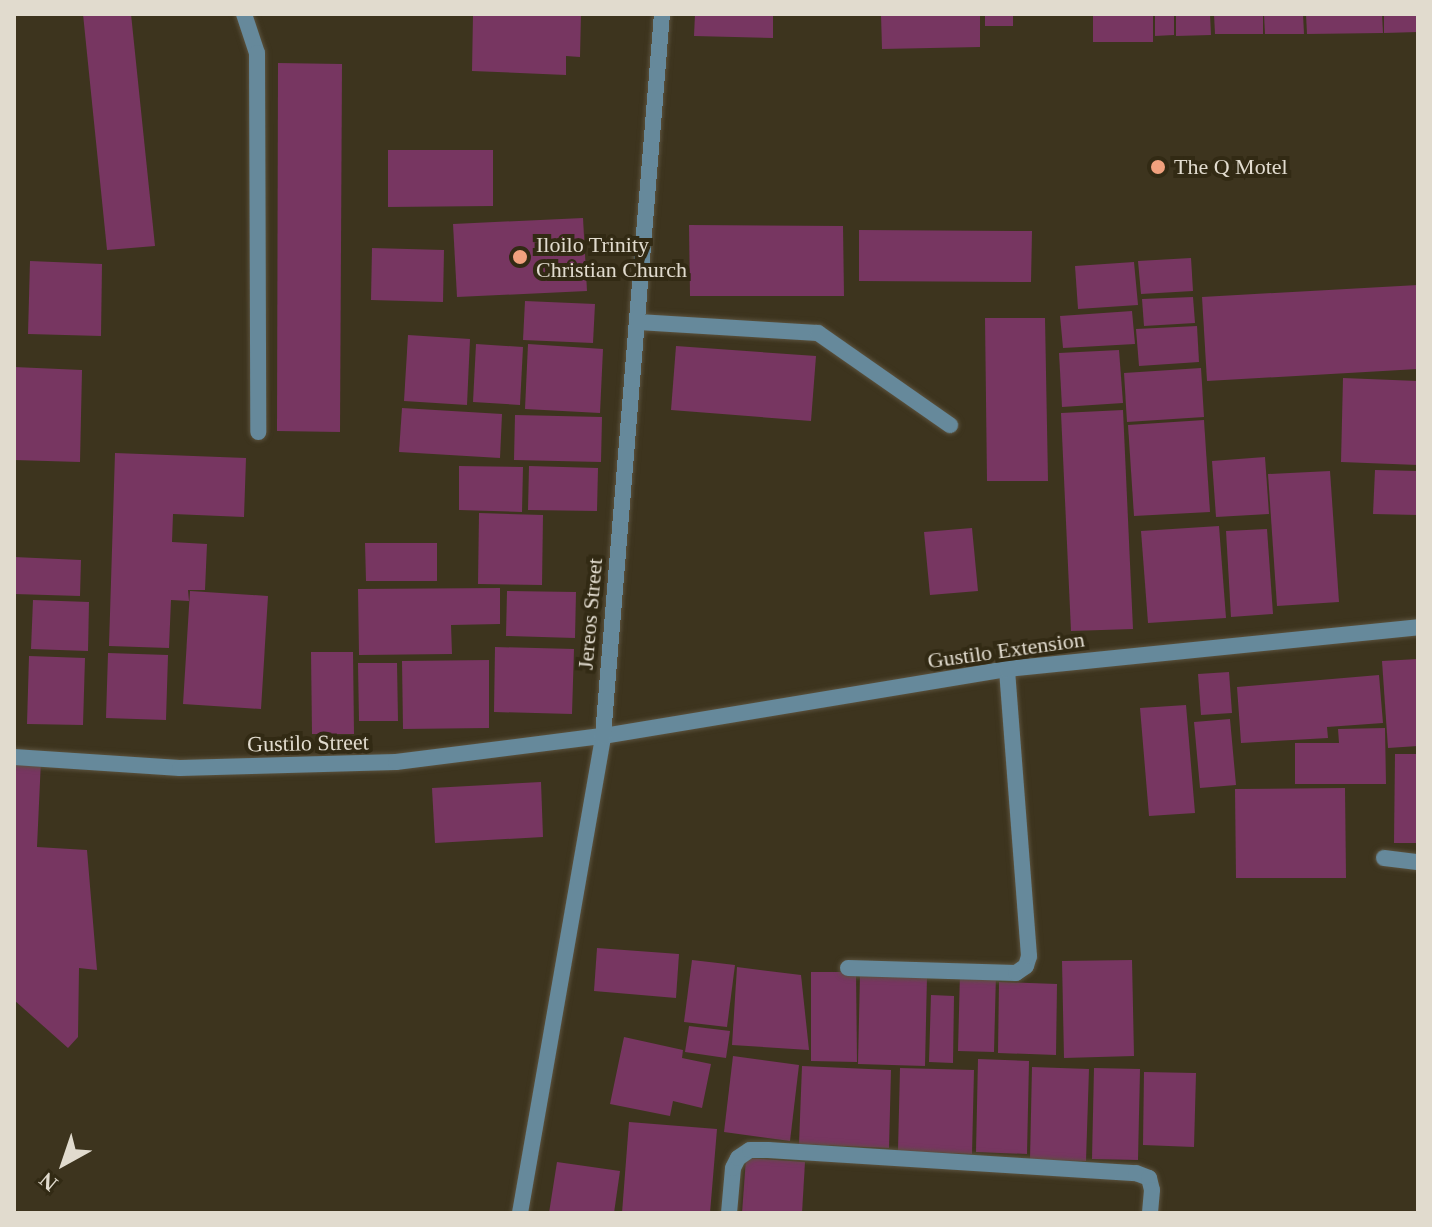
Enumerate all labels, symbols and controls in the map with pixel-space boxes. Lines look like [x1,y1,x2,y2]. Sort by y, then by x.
place label: The Q Motel [1174,154,1288,180]
marker: The Q Motel [1149,158,1167,176]
place label: Iloilo Trinity Christian Church [536,231,687,282]
marker: Iloilo Trinity Christian Church [511,248,529,266]
street label: Jereos Street [572,557,608,671]
street label: Gustilo Extension [926,626,1086,674]
street label: Gustilo Street [247,729,369,757]
north arrow [24,1123,104,1203]
text: N [34,1167,62,1196]

